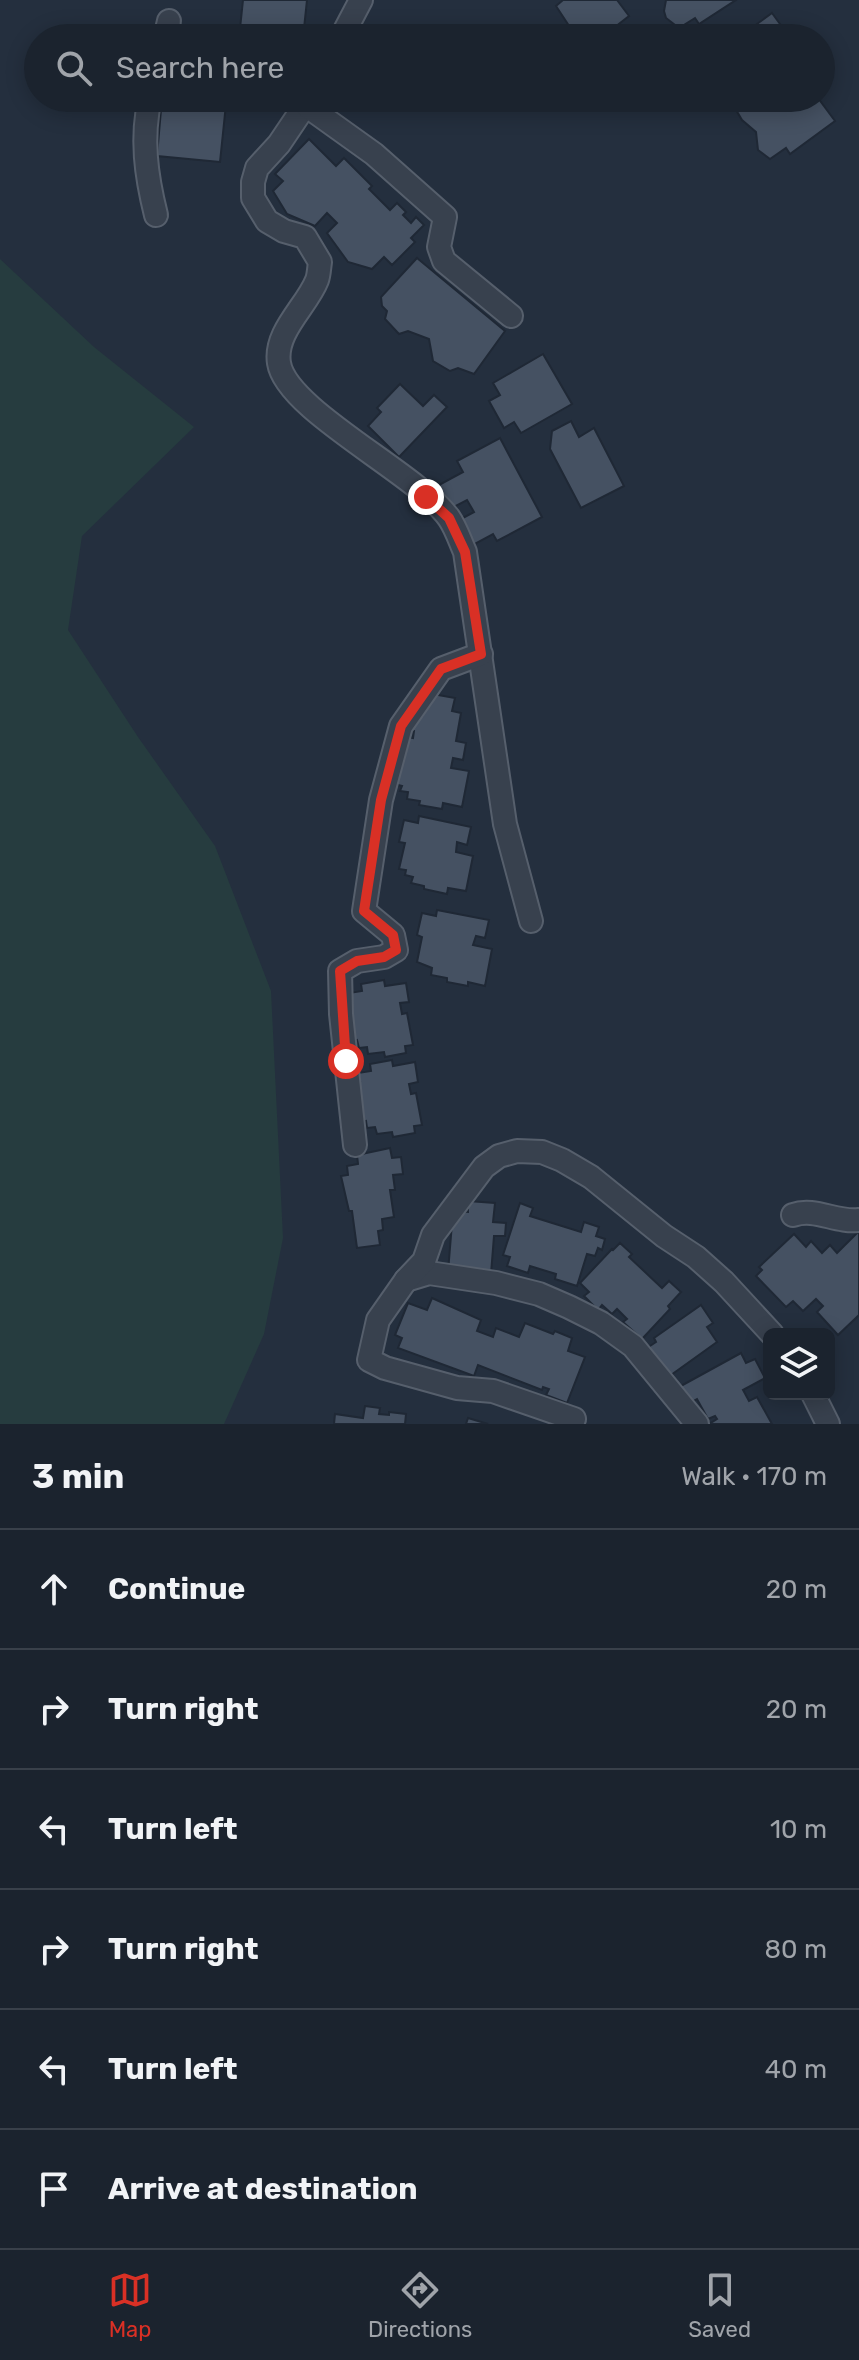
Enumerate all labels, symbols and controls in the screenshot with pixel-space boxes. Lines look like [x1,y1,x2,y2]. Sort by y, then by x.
search box [24,24,835,112]
icon: search [52,46,96,90]
text: Search here [116,50,284,86]
route end [408,479,444,515]
route start [328,1043,364,1079]
map controls [763,1328,835,1400]
button: layers [763,1328,835,1400]
text: 3 min [32,1456,124,1497]
text: Walk · 170 m [681,1461,827,1492]
icon: ahead [32,1567,76,1611]
text: Continue [108,1571,245,1607]
text: 20 m [766,1574,827,1605]
icon: right [32,1687,76,1731]
text: Turn right [108,1691,259,1727]
text: 20 m [766,1694,827,1725]
icon: left [32,1807,76,1851]
text: Turn left [108,1811,238,1847]
text: 10 m [770,1814,827,1845]
icon: right [32,1927,76,1971]
text: Turn right [108,1931,259,1967]
text: 80 m [764,1934,827,1965]
icon: left [32,2047,76,2091]
text: Turn left [108,2051,238,2087]
text: 40 m [765,2054,827,2085]
icon: arrive [32,2167,76,2211]
text: Arrive at destination [108,2171,418,2207]
tab: Map [108,2268,152,2343]
tab: Directions [368,2268,472,2343]
tab: Saved [688,2268,751,2343]

